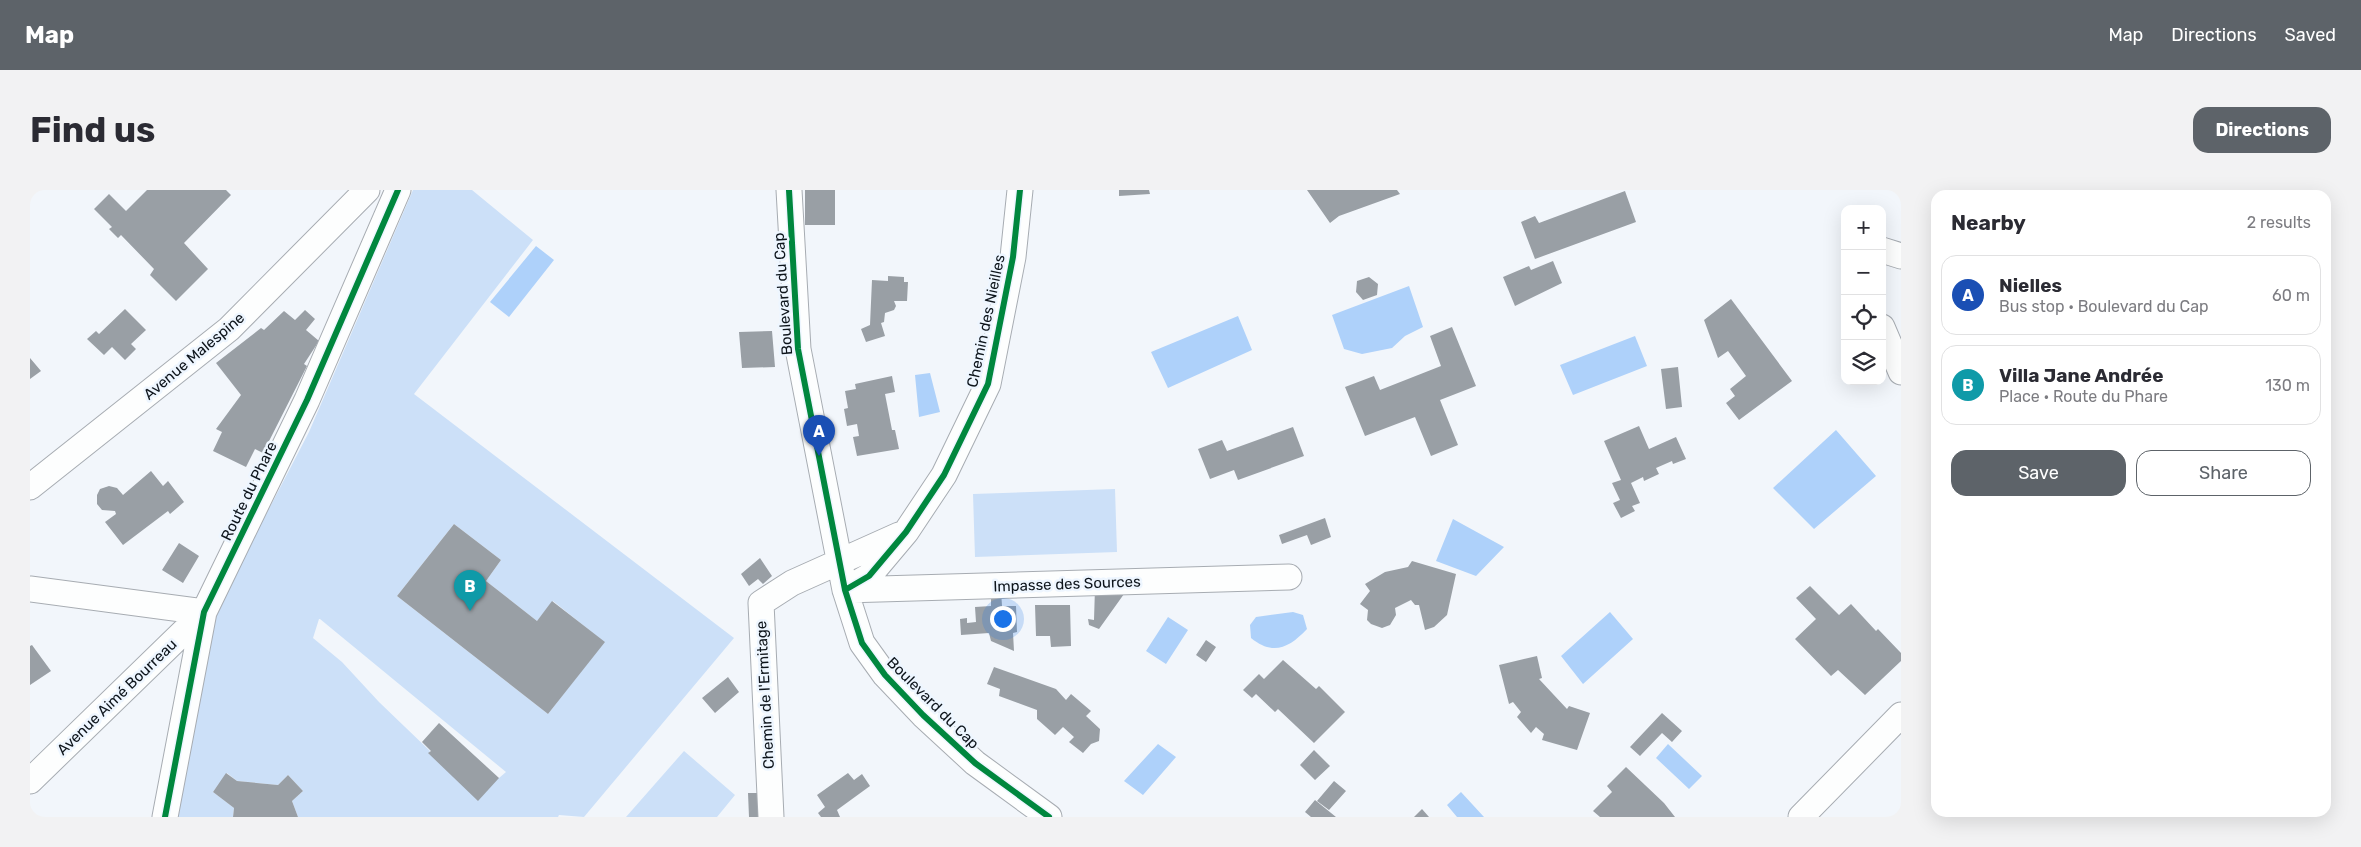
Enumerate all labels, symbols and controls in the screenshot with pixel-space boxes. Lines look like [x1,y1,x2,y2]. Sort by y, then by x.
text: Map [25,21,74,49]
text: Map [2108,24,2143,46]
text: Directions [2171,24,2257,46]
text: Saved [2285,24,2336,46]
button: Directions [2193,107,2331,153]
text: Find us [30,109,155,151]
map controls [1841,205,1886,385]
button: + [1841,205,1886,250]
text: Nearby [1951,210,2026,235]
text: 2 results [2247,213,2311,232]
street label: Boulevard du Cap [770,232,796,356]
button: − [1841,250,1886,295]
street label: Chemin des Nieilles [963,253,1009,389]
text: Nielles [1999,274,2062,297]
text: A [1962,286,1974,305]
text: 60 m [2272,286,2310,305]
button: locate [1841,295,1886,340]
text: Bus stop · Boulevard du Cap [1999,297,2209,316]
street label: Avenue Malespine [140,309,248,403]
button: layers [1841,340,1886,385]
text: Villa Jane Andrée [1999,364,2163,387]
text: B [1962,376,1974,395]
text: 130 m [2265,376,2310,395]
text: Place · Route du Phare [1999,387,2168,406]
pin: A [803,415,835,456]
street label: Route du Phare [217,439,281,543]
button: Save [1951,450,2126,496]
button: Share [2136,450,2311,496]
pin: B [454,570,486,611]
street label: Impasse des Sources [993,572,1141,596]
your location [990,606,1016,632]
street label: Chemin de l'Ermitage [752,620,778,770]
street label: Avenue Aimé Bourreau [53,635,181,759]
street label: Boulevard du Cap [883,653,983,753]

